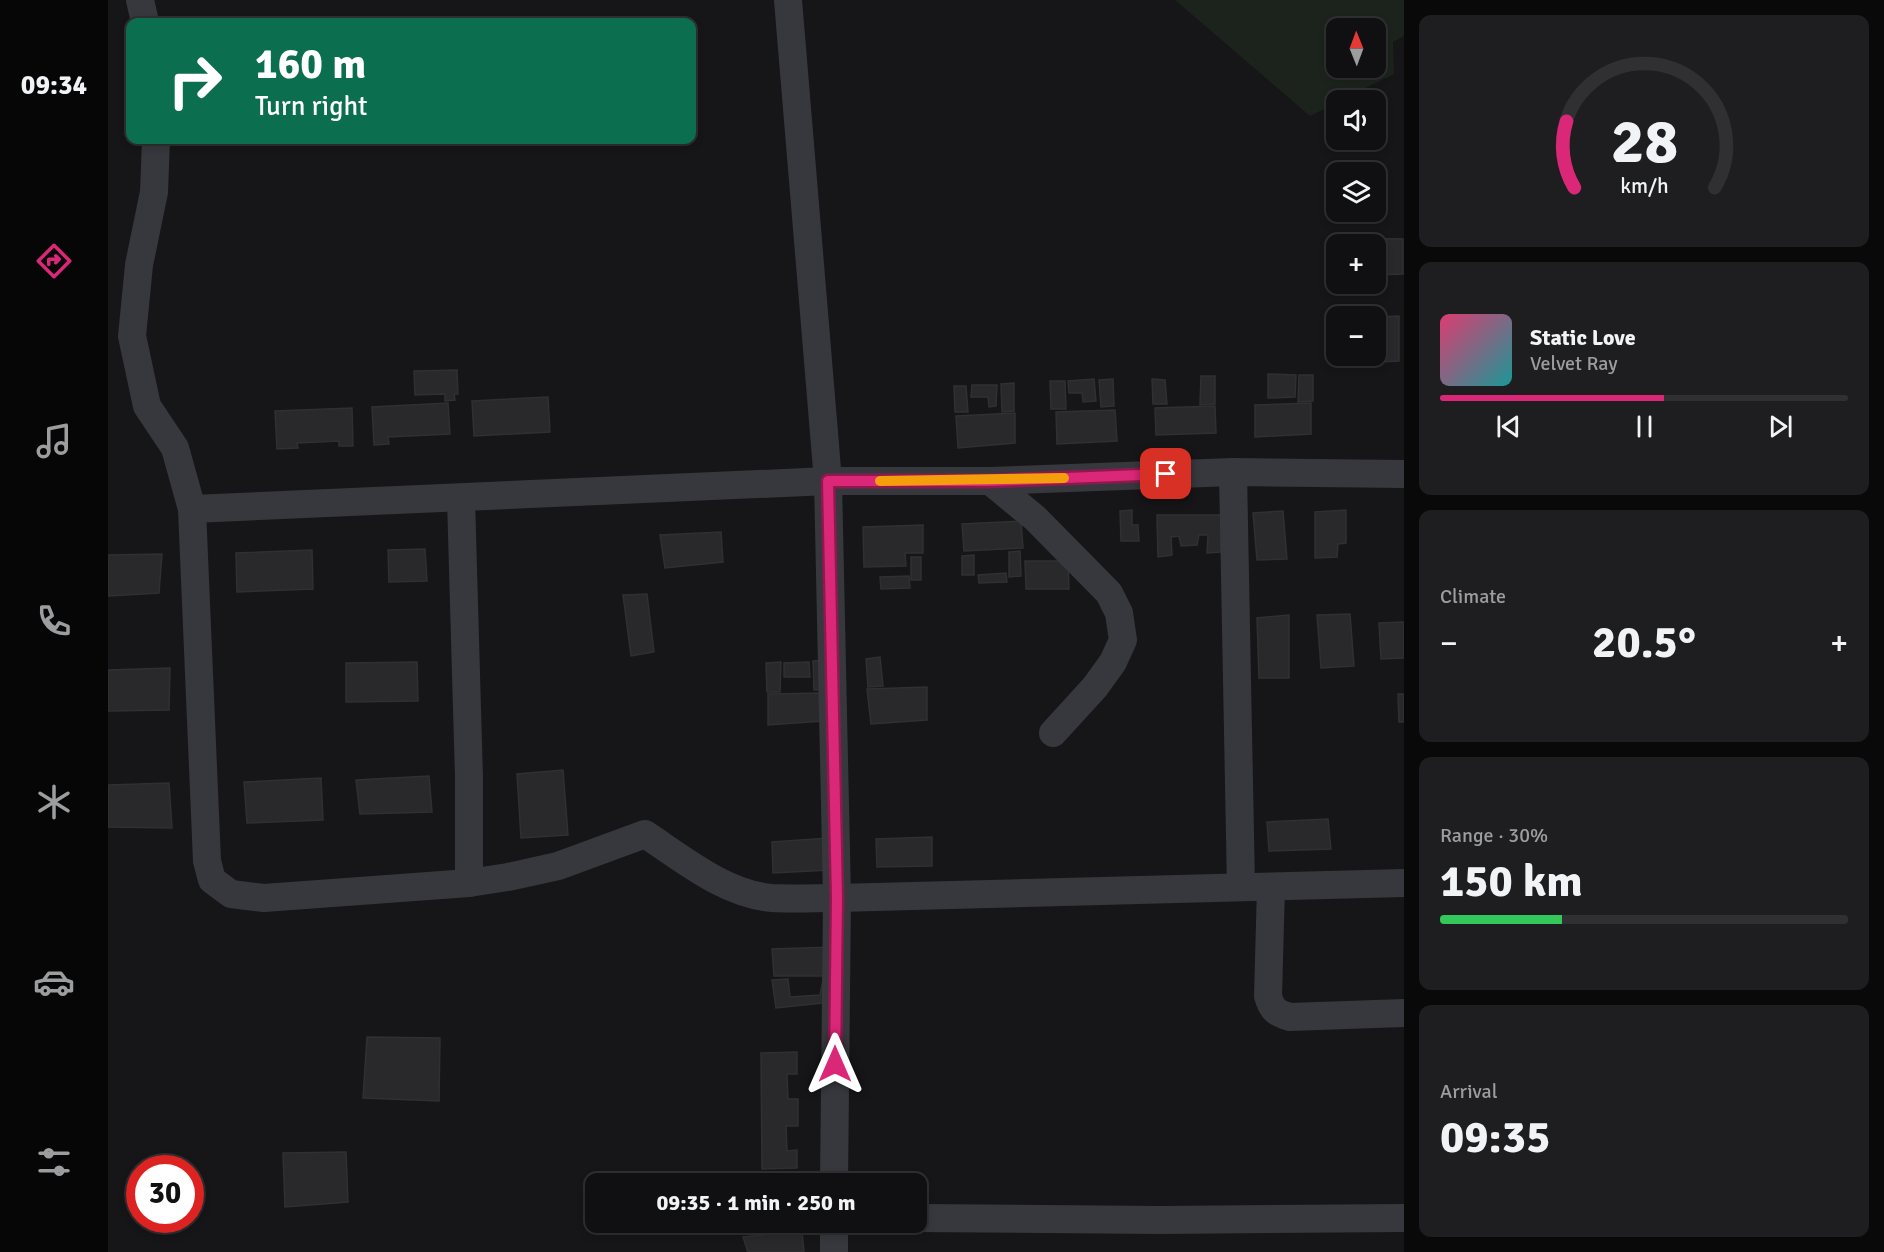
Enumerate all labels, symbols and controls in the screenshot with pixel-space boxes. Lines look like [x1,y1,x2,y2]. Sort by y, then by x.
north arrow [1326,18,1386,78]
map controls [1326,18,1386,366]
text: 160 m [255,39,366,90]
icon: right [156,42,234,120]
text: 09:34 [21,69,87,102]
text: Turn right [255,90,368,123]
button: sound [1326,90,1386,150]
text: 28 [1610,103,1678,180]
button: layers [1326,162,1386,222]
text: km/h [1620,174,1668,200]
button: + [1326,234,1386,294]
icon: directions [33,240,75,282]
button: − [1326,306,1386,366]
text: Static Love [1530,324,1636,351]
text: Velvet Ray [1530,351,1618,376]
icon: previous [1492,410,1525,443]
icon: pause [1628,410,1661,443]
icon: next [1764,410,1797,443]
icon: music [33,420,75,462]
pin [1140,448,1191,499]
icon: arrive [1149,457,1182,490]
text: Climate [1440,584,1506,609]
icon: phone [33,600,75,642]
text: 20.5° [1592,615,1696,670]
text: − [1440,623,1458,664]
text: + [1830,623,1848,664]
icon: climate [33,781,75,823]
text: Range · 30% [1440,823,1548,848]
text: 150 km [1440,854,1583,909]
icon: car [33,961,75,1003]
position arrow [803,1032,867,1096]
text: Arrival [1440,1079,1498,1104]
text: 09:35 [1440,1110,1550,1165]
icon: filters [33,1141,75,1183]
speed limit sign: 30 [126,1155,204,1233]
text: 09:35 · 1 min · 250 m [656,1189,856,1216]

